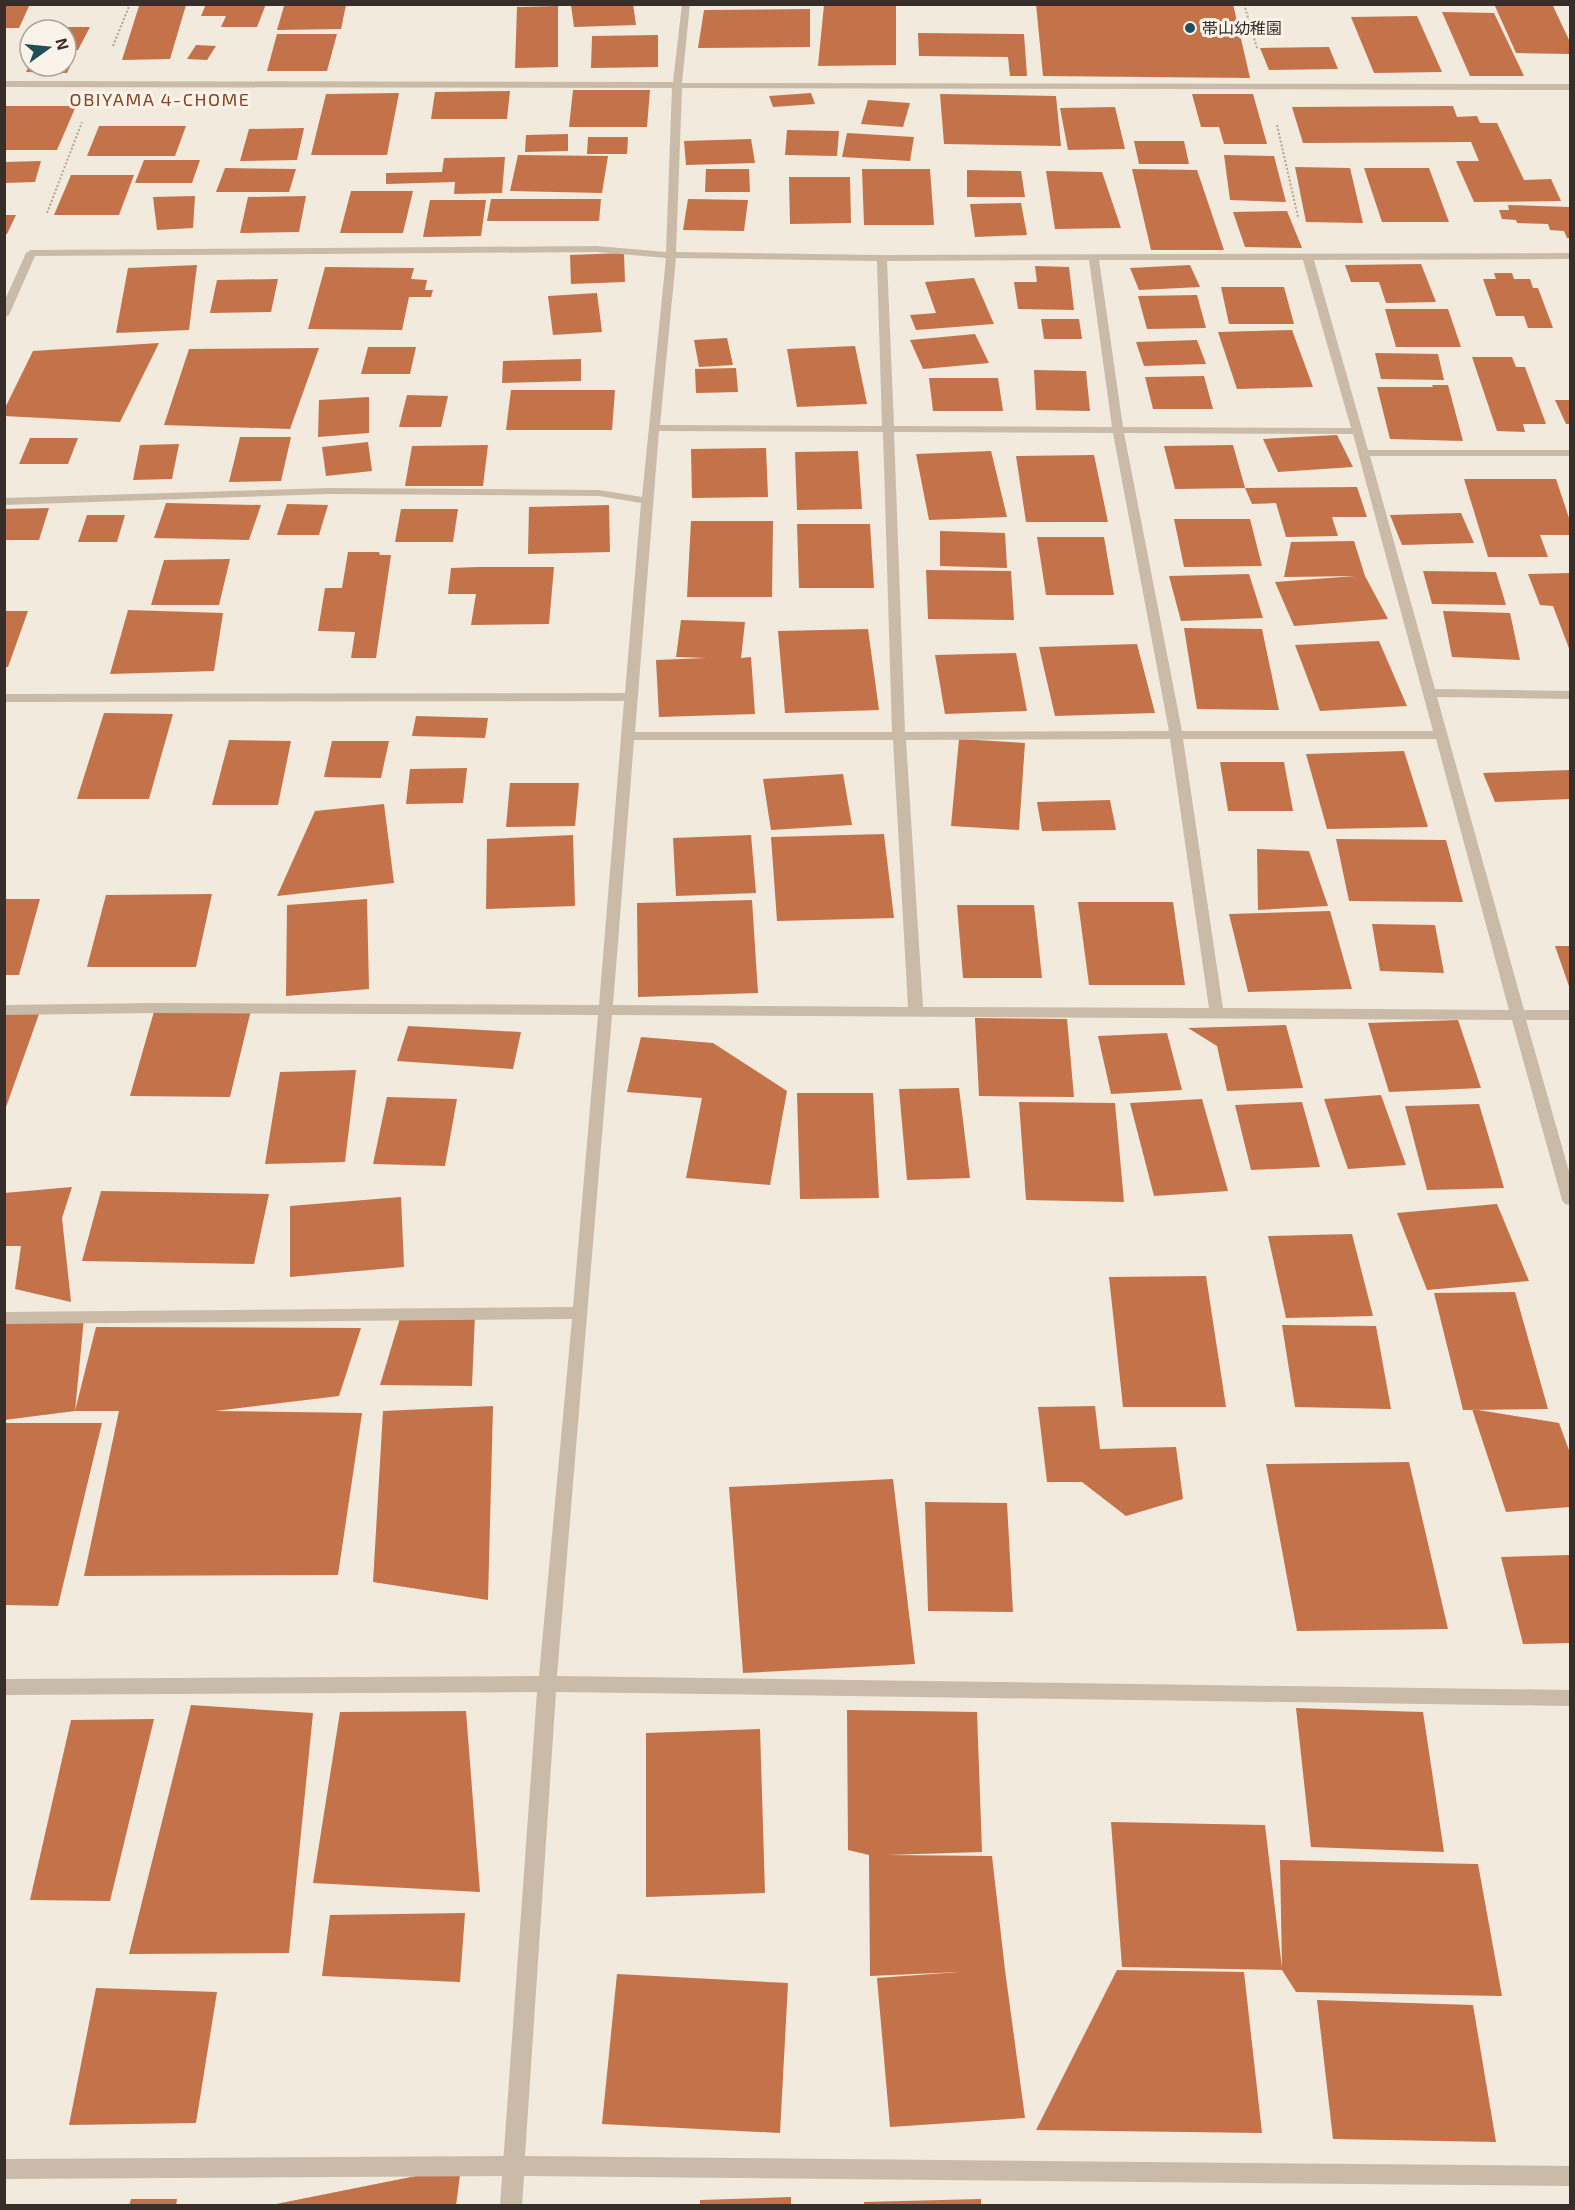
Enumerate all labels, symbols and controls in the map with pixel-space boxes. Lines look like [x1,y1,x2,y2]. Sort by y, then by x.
north arrow [18,18,78,78]
place label: 帯山幼稚園 [1202,18,1282,37]
marker: 帯山幼稚園 [1183,21,1197,35]
text: N [52,36,74,52]
district label: OBIYAMA 4-CHOME [70,88,250,110]

